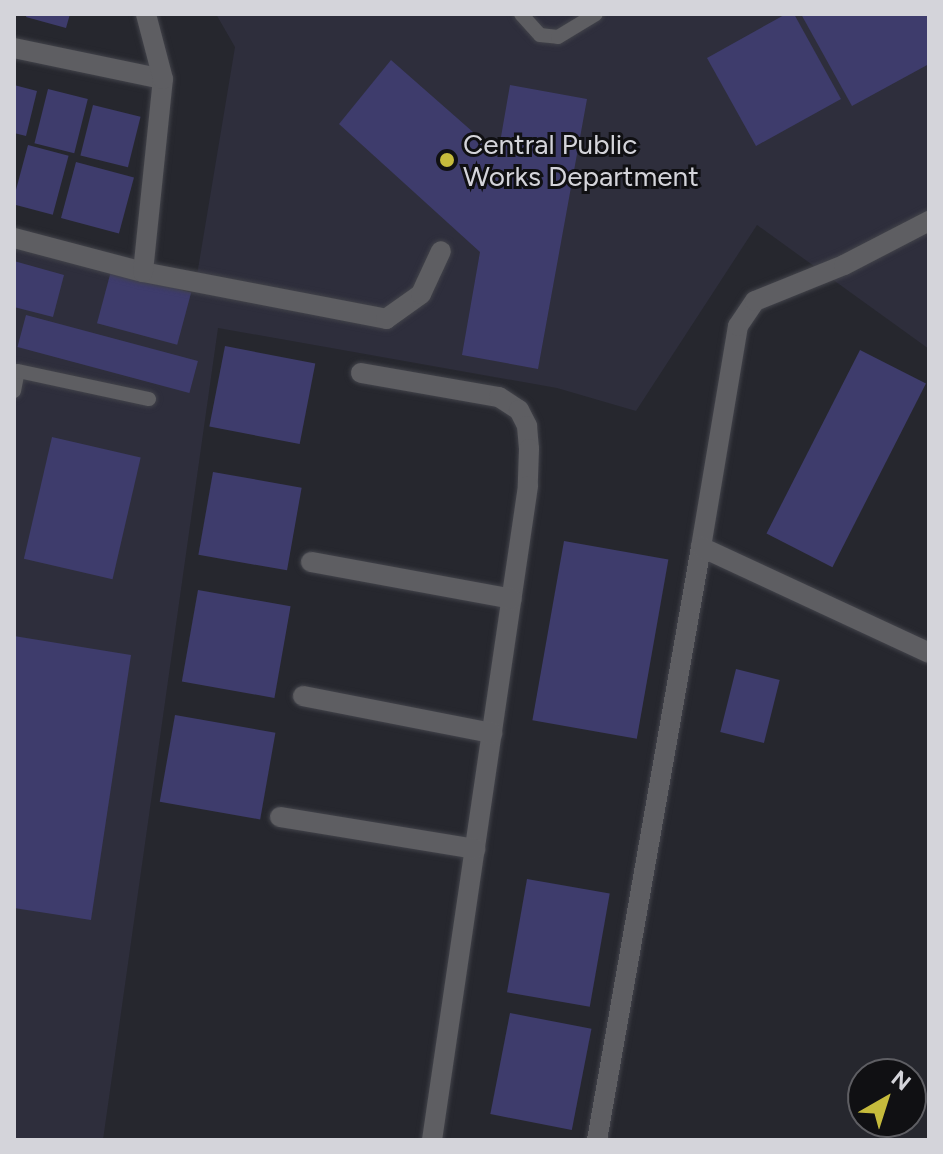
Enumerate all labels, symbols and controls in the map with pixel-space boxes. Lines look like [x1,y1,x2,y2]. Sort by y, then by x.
place label: Central Public Works Department [463,127,699,193]
marker: Central Public Works Department [438,151,456,169]
north arrow [847,1058,927,1138]
text: N [886,1065,916,1096]

